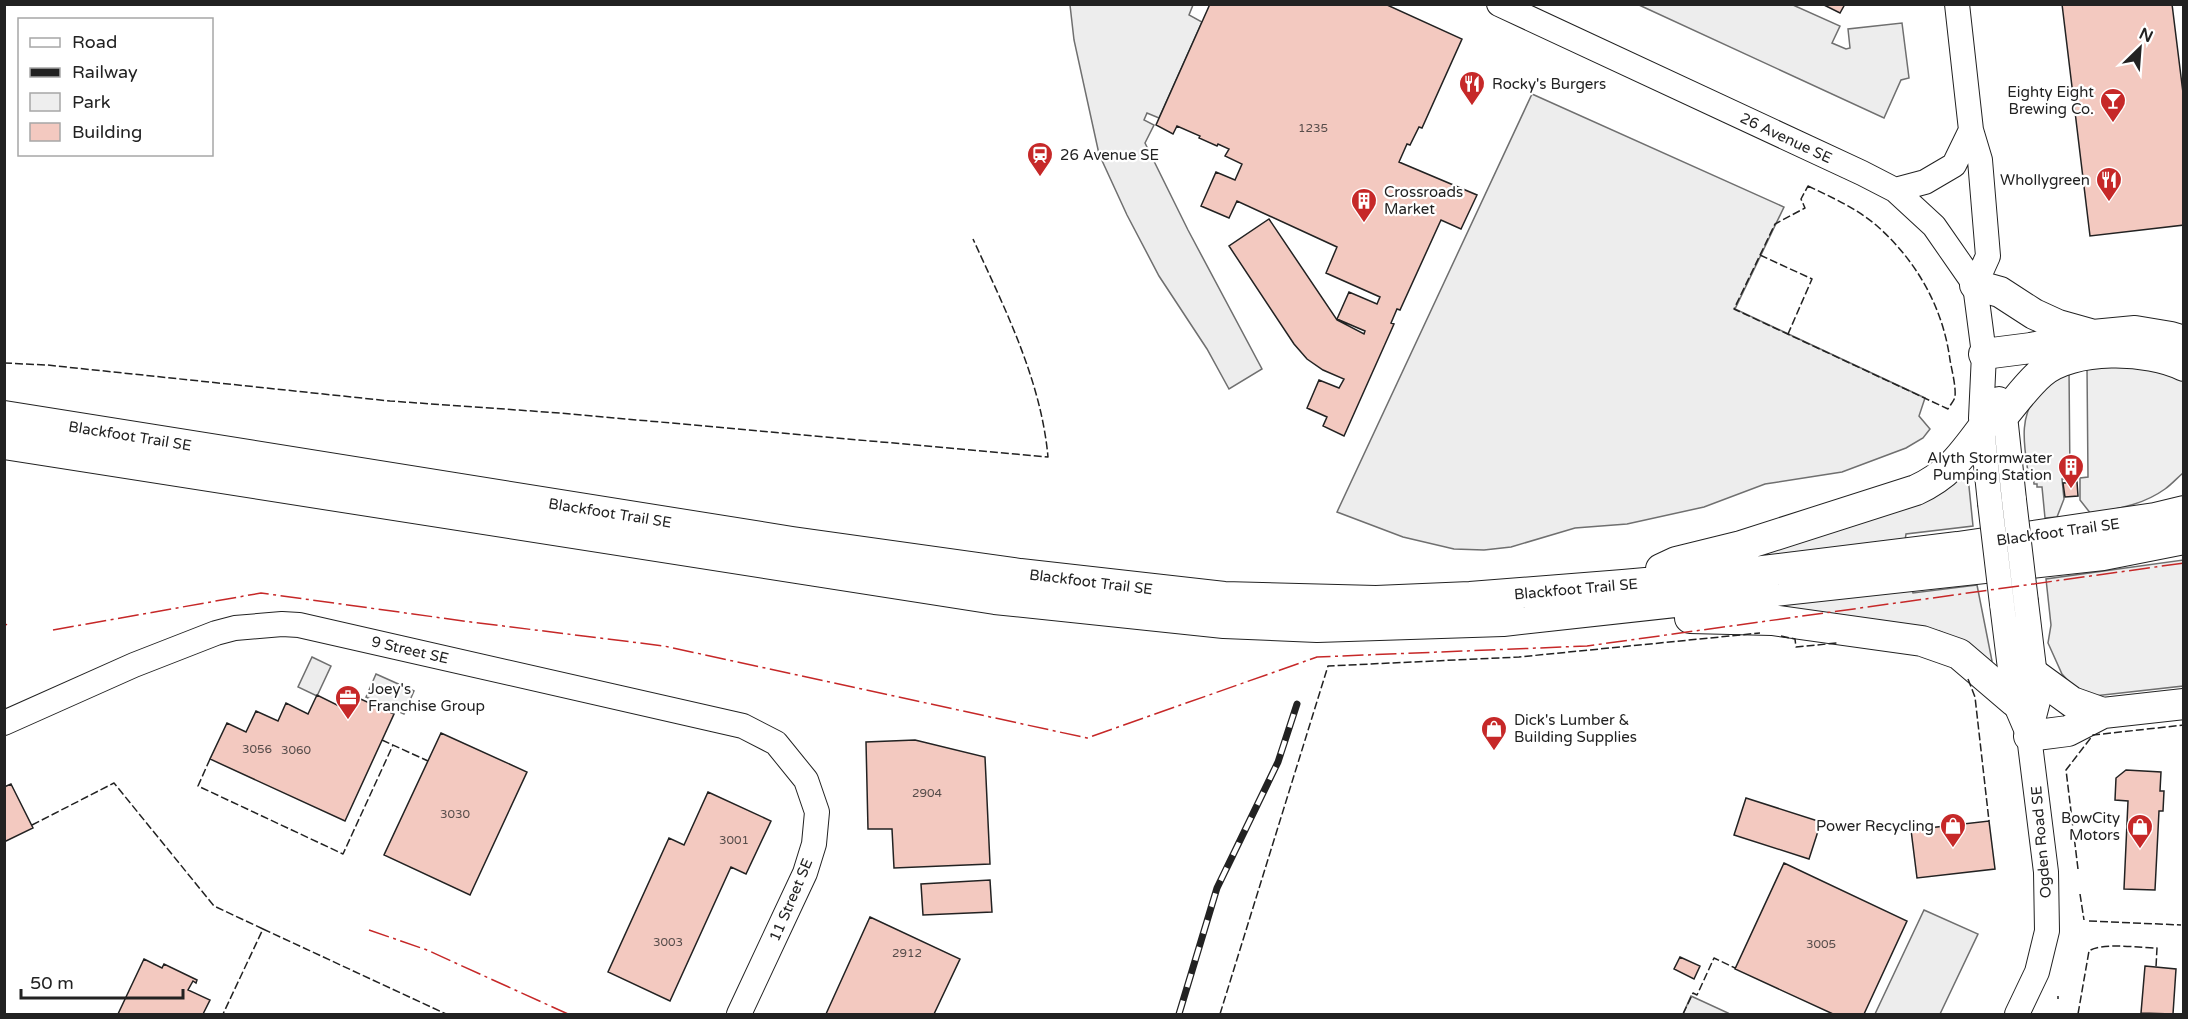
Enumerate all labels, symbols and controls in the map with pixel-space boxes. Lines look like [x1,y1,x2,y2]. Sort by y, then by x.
legend [18,18,213,156]
north arrow [2110,18,2170,78]
text: N [2136,24,2156,47]
text: Road [72,31,117,53]
text: Railway [72,61,138,83]
restaurant icon: Rocky's Burgers [1457,69,1487,107]
place label: Rocky's Burgers [1492,75,1606,93]
place label: Eighty Eight Brewing Co. [2007,83,2094,118]
bar icon: Eighty Eight Brewing Co. [2098,86,2128,124]
text: Park [72,91,111,113]
street label: 26 Avenue SE [1737,109,1835,167]
text: Building [72,121,142,143]
house number: 1235 [1298,121,1328,135]
station icon: 26 Avenue SE [1025,140,1055,178]
place label: 26 Avenue SE [1060,146,1159,164]
restaurant icon: Whollygreen [2094,165,2124,203]
place label: Whollygreen [2000,171,2090,189]
place label: Crossroads Market [1384,183,1463,218]
building icon: Crossroads Market [1349,186,1379,224]
street label: Blackfoot Trail SE [67,417,193,455]
place label: Alyth Stormwater Pumping Station [1927,449,2052,484]
building icon: Alyth Stormwater Pumping Station [2056,452,2086,490]
street label: Blackfoot Trail SE [547,494,673,532]
street label: Blackfoot Trail SE [1995,514,2121,550]
street label: Blackfoot Trail SE [1028,565,1154,599]
street label: Blackfoot Trail SE [1513,575,1639,603]
street label: 9 Street SE [370,632,450,668]
place label: Joey's Franchise Group [368,680,485,715]
office icon: Joey's Franchise Group [333,683,363,721]
place label: Dick's Lumber & Building Supplies [1514,711,1637,746]
shop icon: Dick's Lumber & Building Supplies [1479,714,1509,752]
house number: 3056 [242,742,272,756]
house number: 3060 [281,743,312,757]
street label: Ogden Road SE [2027,785,2055,899]
house number: 2904 [912,786,943,800]
house number: 3030 [440,807,471,821]
place label: BowCity Motors [2061,809,2120,844]
shop icon: Power Recycling [1938,811,1968,849]
shop icon: BowCity Motors [2125,812,2155,850]
place label: Power Recycling [1816,817,1934,835]
house number: 3001 [719,833,749,847]
street label: 11 Street SE [765,856,817,944]
house number: 3003 [653,935,683,949]
house number: 3005 [1806,937,1836,951]
house number: 2912 [892,946,922,960]
scale bar [21,962,183,1000]
text: 50 m [30,972,74,994]

